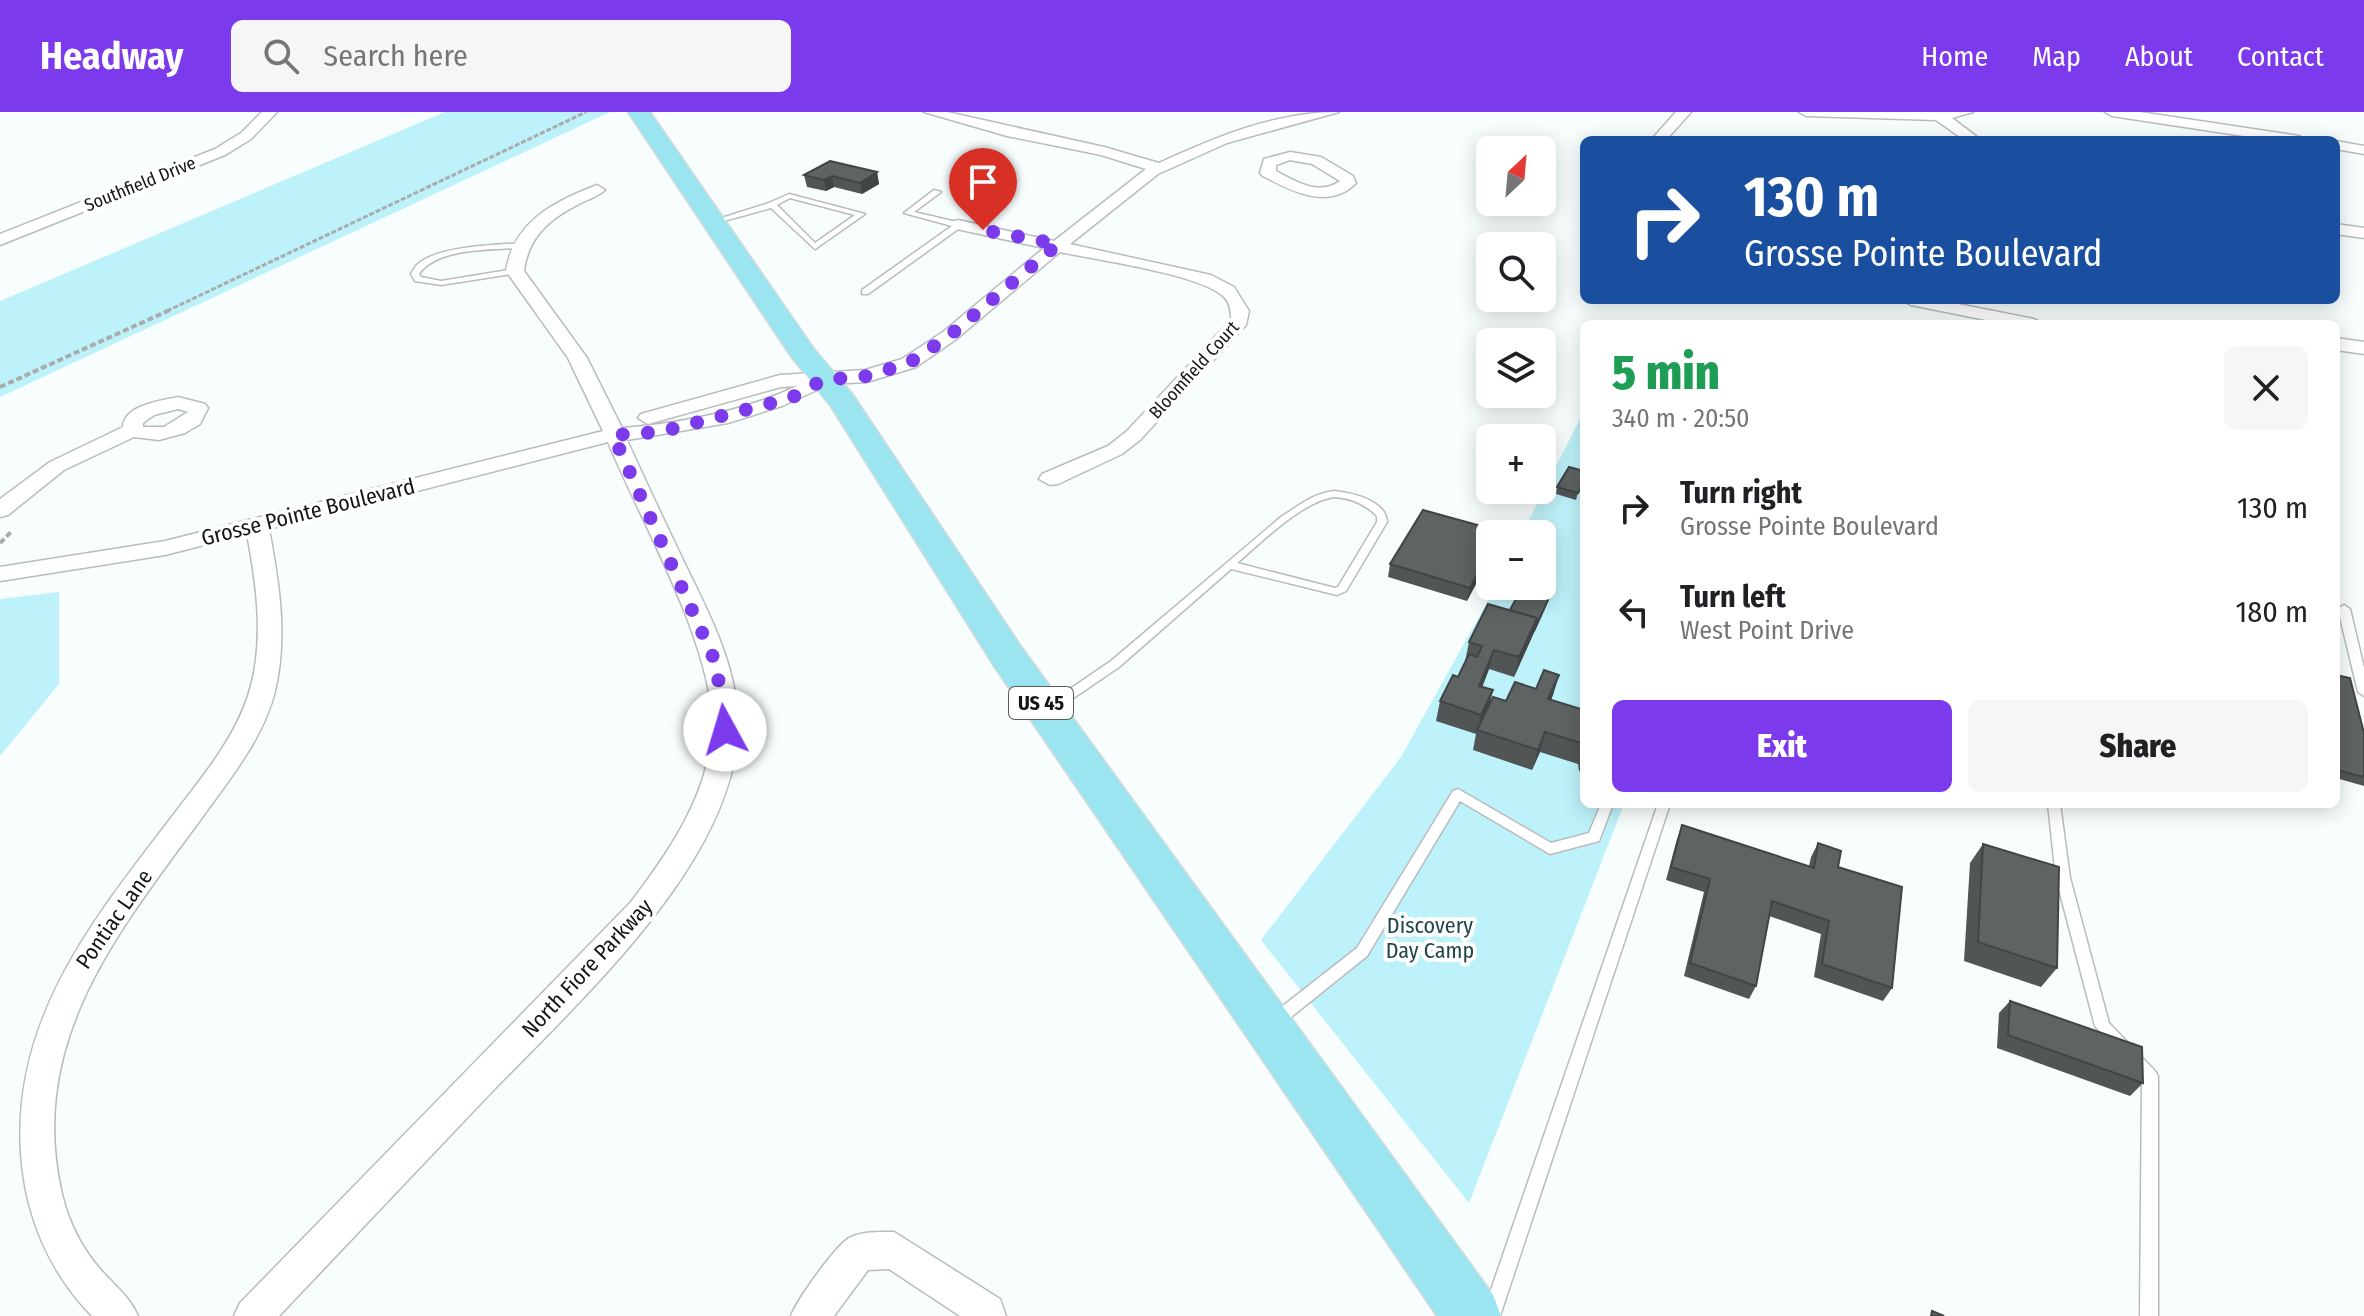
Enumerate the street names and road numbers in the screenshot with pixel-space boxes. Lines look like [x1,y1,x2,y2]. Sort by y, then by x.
street label: Southfield Drive [81,152,199,216]
street label: Bloomfield Court [1144,316,1244,423]
street label: Grosse Pointe Boulevard [198,472,418,552]
road number: US 45 [1009,687,1073,719]
street label: Pontiac Lane [70,864,158,974]
street label: North Fiore Parkway [516,893,658,1043]

